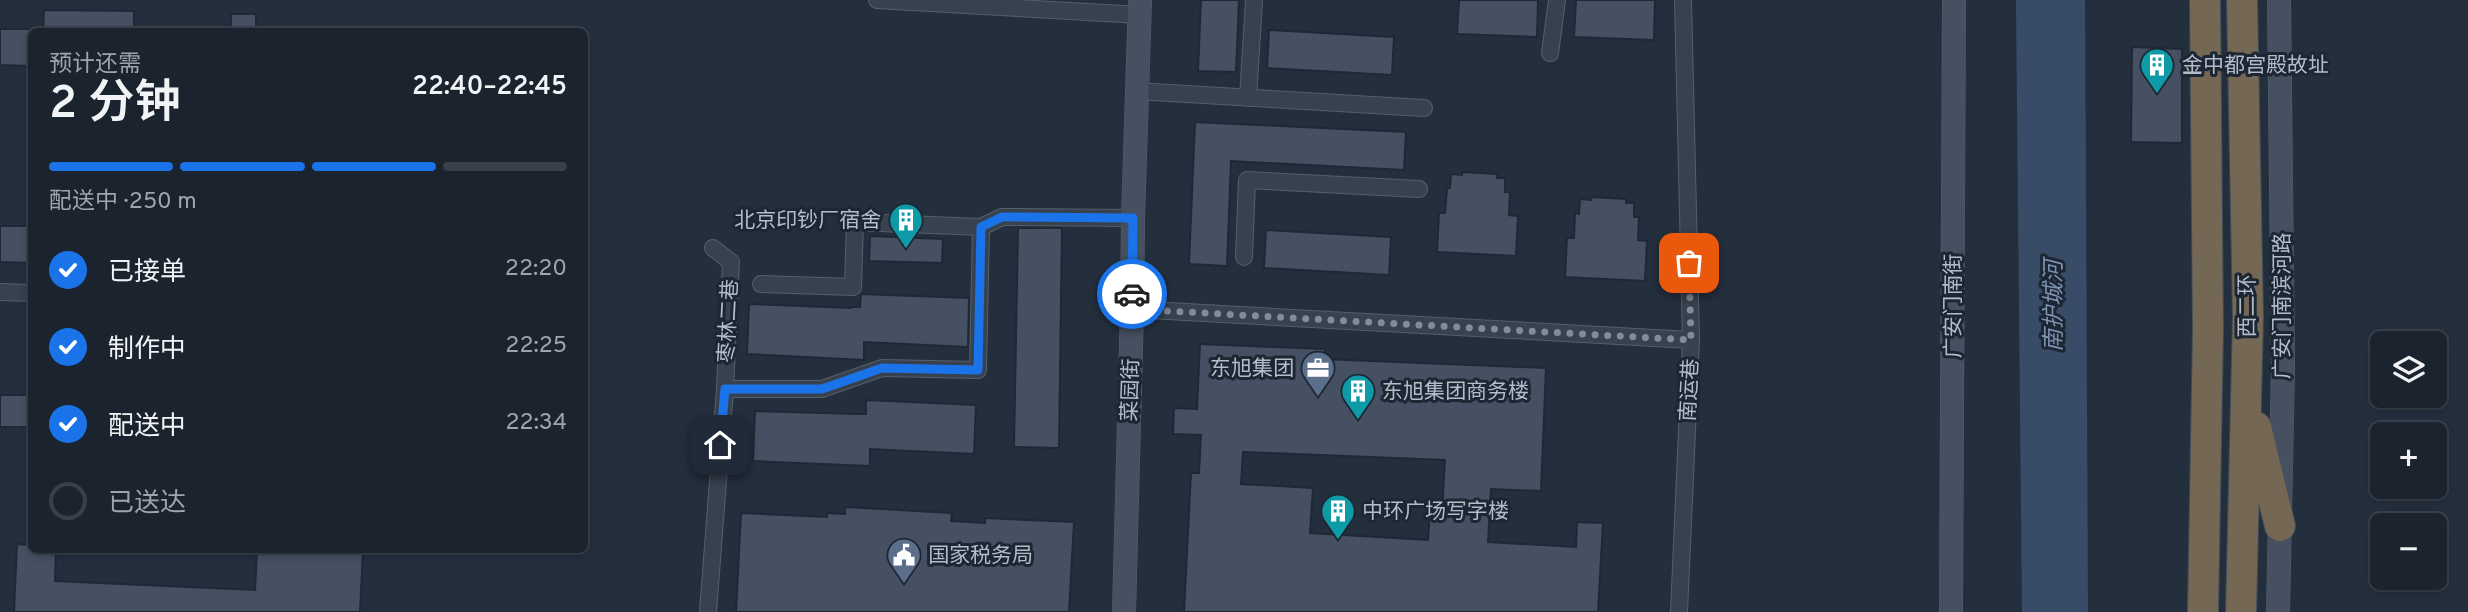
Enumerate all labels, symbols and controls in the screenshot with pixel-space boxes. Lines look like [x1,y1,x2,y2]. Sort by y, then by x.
building icon: 金中都宫殿故址 [2138,46,2176,95]
text: 预计还需 [49,51,141,80]
place label: 金中都宫殿故址 [2182,53,2329,80]
text: 22:40–22:45 [412,71,567,104]
text: 2 分钟 [49,76,180,135]
text: 配送中 · 250 m [49,188,197,217]
building icon: 北京印钞厂宿舍 [887,201,925,250]
place label: 北京印钞厂宿舍 [734,208,881,235]
pin [1659,233,1719,293]
street label: 广安门南滨河路 [2270,233,2297,380]
icon: bag [1670,244,1708,282]
icon: check [49,251,87,289]
street label: 广安门南街 [1941,254,1968,359]
text: 22:20 [505,255,567,284]
water label: 南护城河 [2041,256,2070,352]
text: 已接单 [108,257,186,290]
courier [1097,259,1167,329]
icon: car [1113,275,1151,313]
street label: 西二环 [2235,275,2262,338]
street label: 枣林二巷 [714,278,745,364]
icon: check [49,328,87,366]
map controls [2370,331,2447,590]
button: layers [2370,331,2447,408]
text: 22:25 [505,332,567,361]
text: 制作中 [108,334,186,367]
office icon: 东旭集团 [1299,349,1337,398]
place label: 东旭集团 [1210,356,1294,383]
street label: 菜园街 [1117,358,1146,422]
street label: 南运巷 [1675,358,1706,422]
building icon: 东旭集团商务楼 [1339,372,1377,421]
place label: 东旭集团商务楼 [1382,379,1529,406]
icon: check [49,405,87,443]
text: 22:34 [506,409,567,438]
text: 配送中 [108,411,186,444]
pin [690,415,750,475]
button: + [2370,422,2447,499]
icon: home [701,426,739,464]
text: 已送达 [108,488,186,521]
building icon: 中环广场写字楼 [1319,492,1357,541]
place label: 中环广场写字楼 [1362,499,1509,526]
button: − [2370,513,2447,590]
public building icon: 国家税务局 [885,536,923,585]
place label: 国家税务局 [928,543,1033,570]

